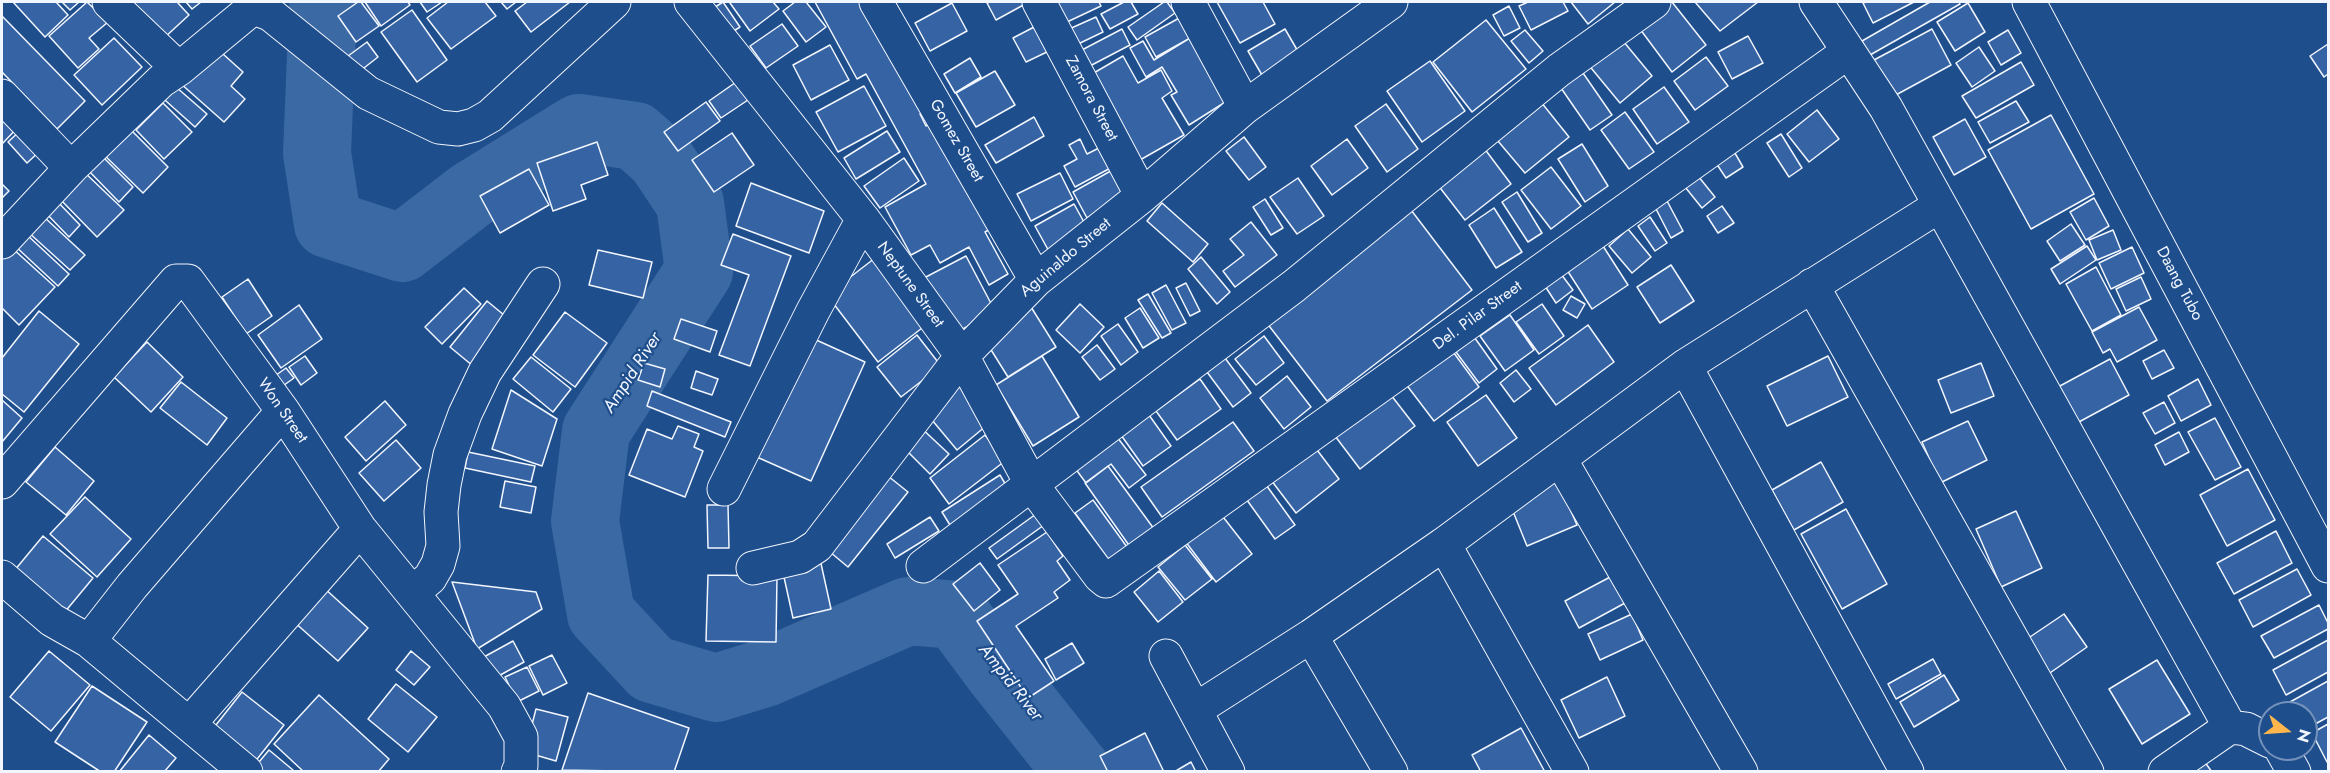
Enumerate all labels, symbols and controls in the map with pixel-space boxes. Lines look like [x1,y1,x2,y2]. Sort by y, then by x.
street label: Zamora Street [1061,53,1121,145]
street label: Gomez Street [925,96,987,186]
street label: Aguinaldo Street [1017,214,1115,302]
street label: Neptune Street [872,238,948,332]
street label: Daang Tubo [2152,244,2206,324]
street label: Del. Pilar Street [1430,277,1526,355]
water label: Ampid River [599,329,667,417]
street label: Won Street [253,375,311,447]
water label: Ampid River [973,640,1047,726]
north arrow [2258,701,2318,761]
text: N [2291,726,2317,745]

